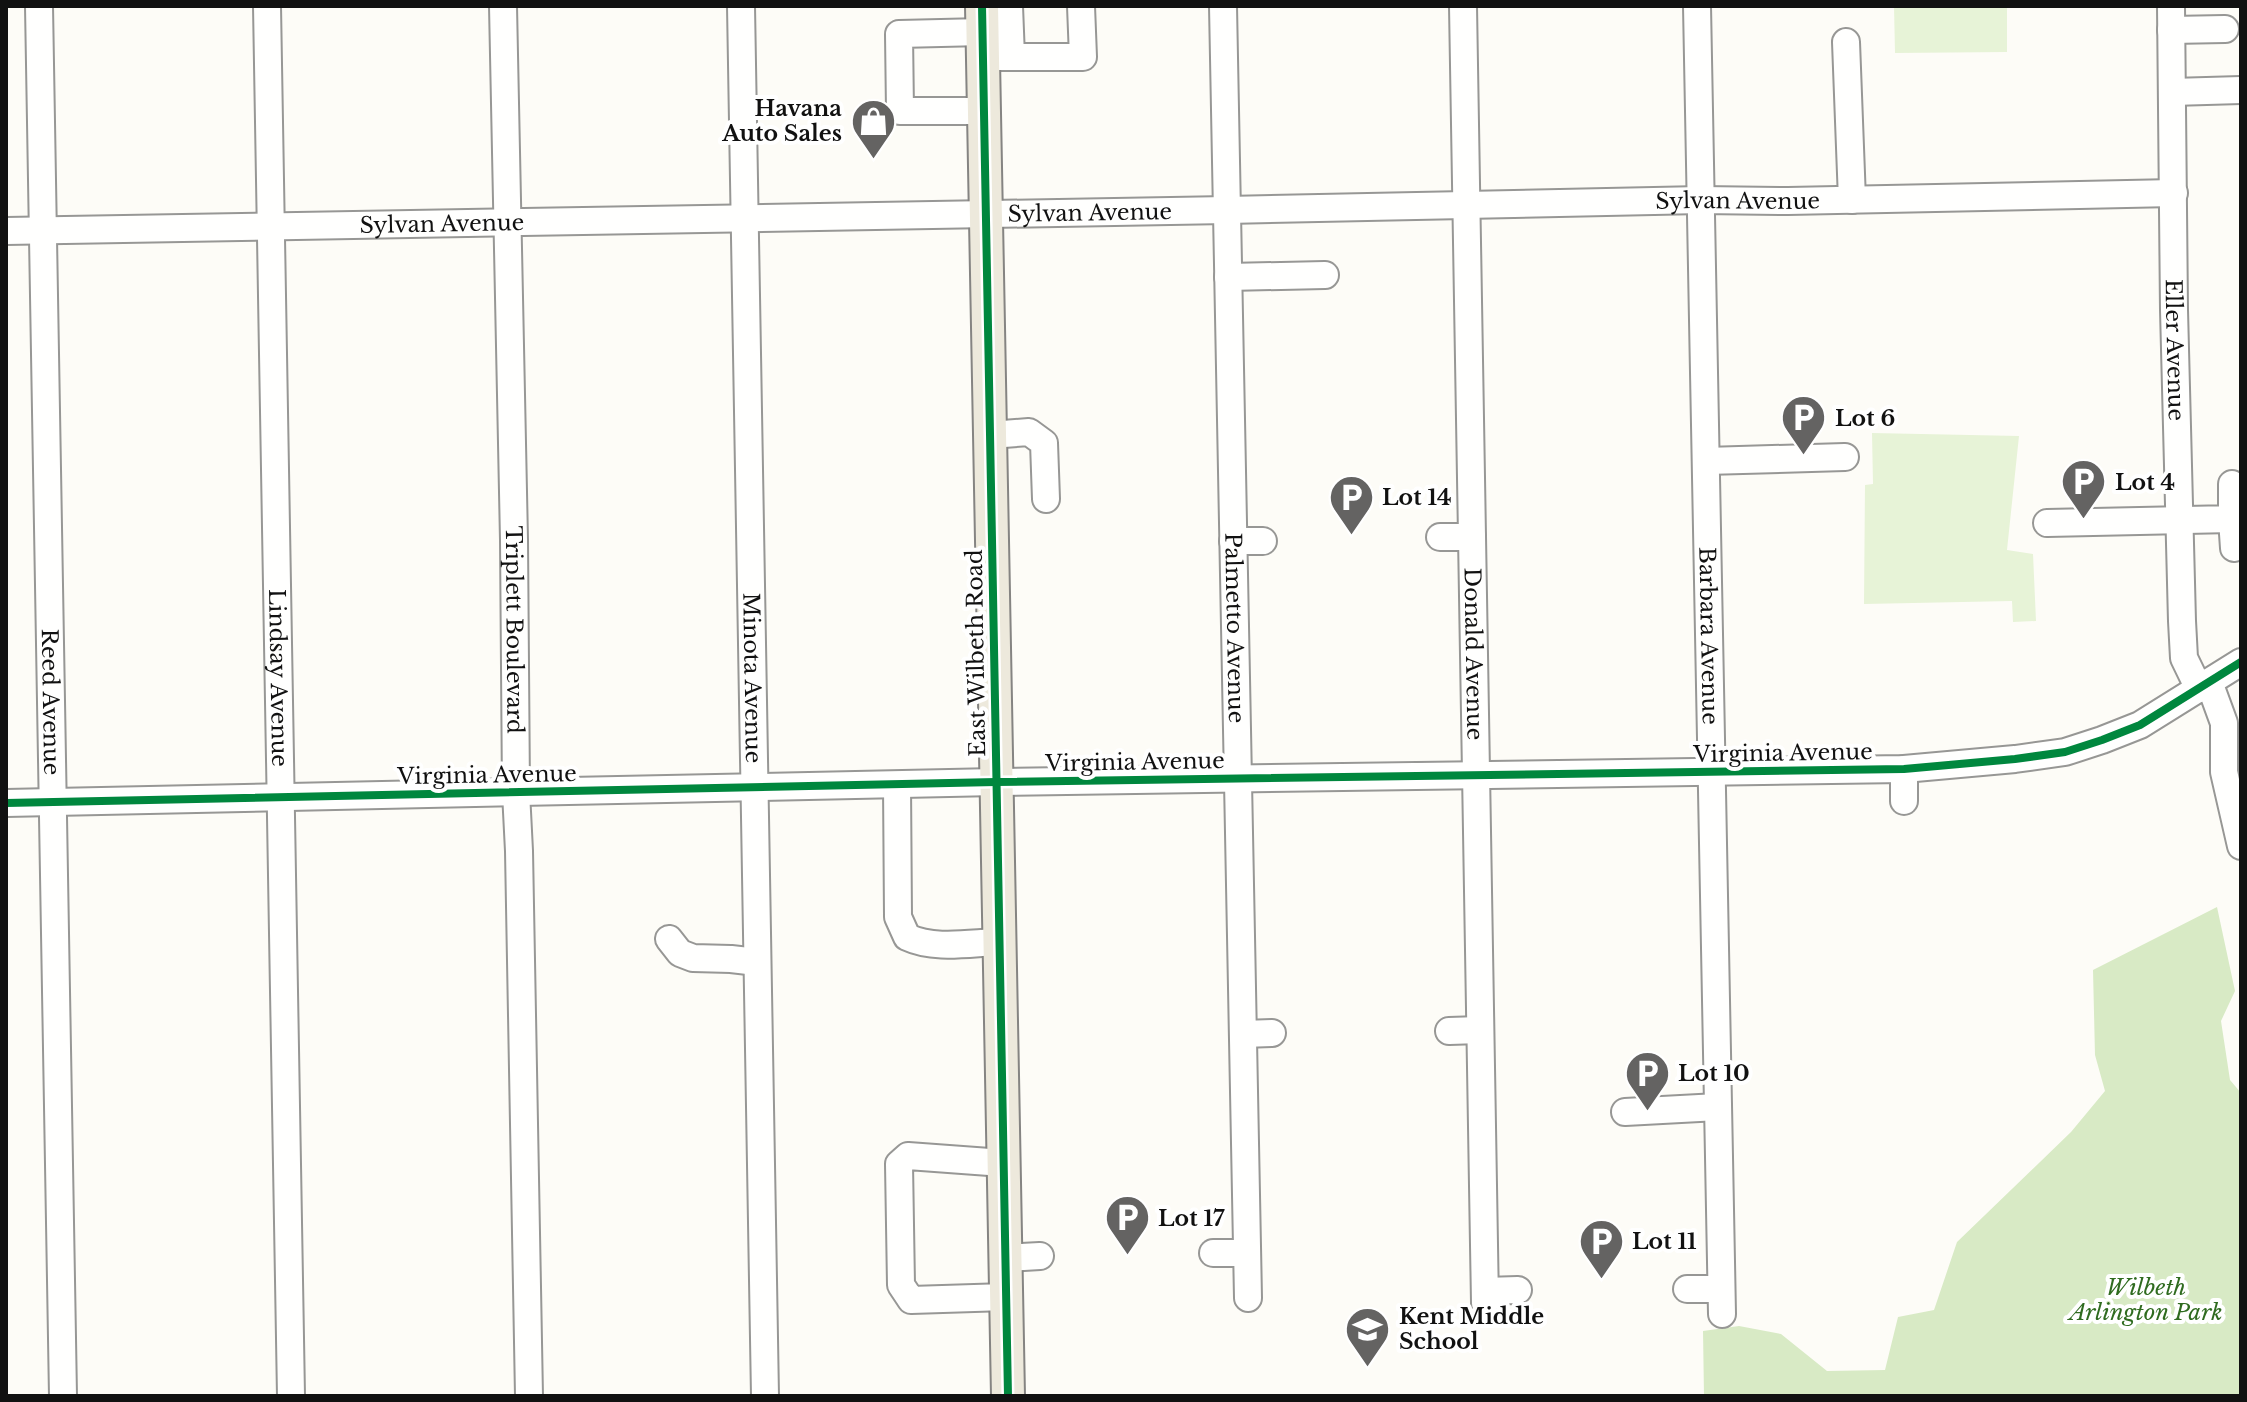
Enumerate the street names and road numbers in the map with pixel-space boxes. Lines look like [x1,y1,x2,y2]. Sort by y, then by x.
street label: Sylvan Avenue [1655,186,1820,215]
street label: Sylvan Avenue [1007,197,1172,227]
street label: Sylvan Avenue [359,209,524,238]
street label: Eller Avenue [2160,279,2190,421]
street label: Triplett Boulevard [500,526,529,734]
street label: Palmetto Avenue [1220,532,1250,723]
street label: Barbara Avenue [1694,547,1724,725]
street label: East Wilbeth Road [961,549,991,757]
street label: Donald Avenue [1459,567,1489,740]
street label: Lindsay Avenue [264,589,294,767]
street label: Minota Avenue [738,592,768,763]
street label: Reed Avenue [36,628,66,775]
street label: Virginia Avenue [1692,738,1873,768]
street label: Virginia Avenue [1044,747,1225,777]
street label: Virginia Avenue [396,760,577,790]

